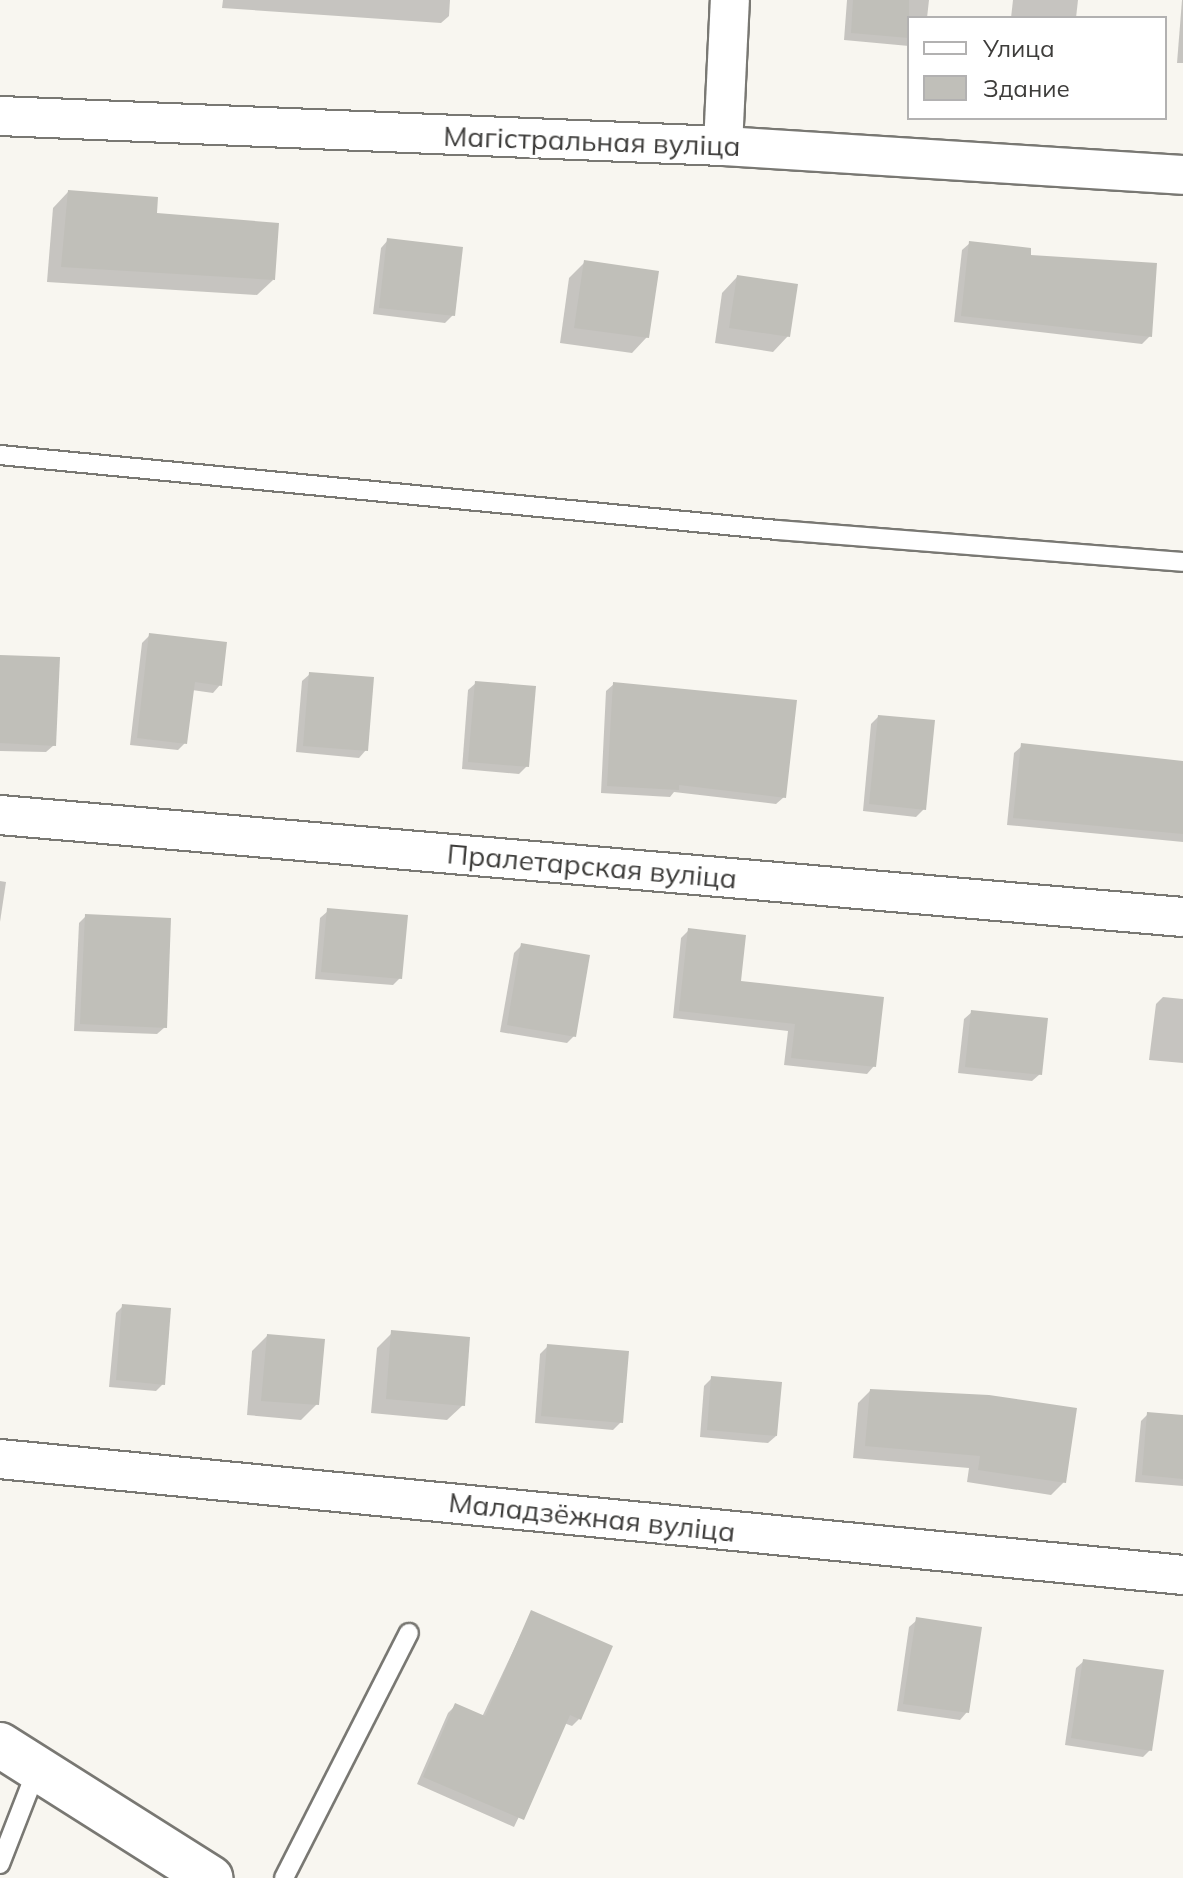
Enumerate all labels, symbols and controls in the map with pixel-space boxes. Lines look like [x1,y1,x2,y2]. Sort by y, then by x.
legend [907,16,1167,120]
text: Улица [983,33,1055,63]
text: Здание [983,73,1070,103]
street label: Магістральная вуліца [443,119,741,163]
street label: Пралетарская вуліца [446,837,738,895]
street label: Маладзёжная вуліца [447,1485,737,1549]

